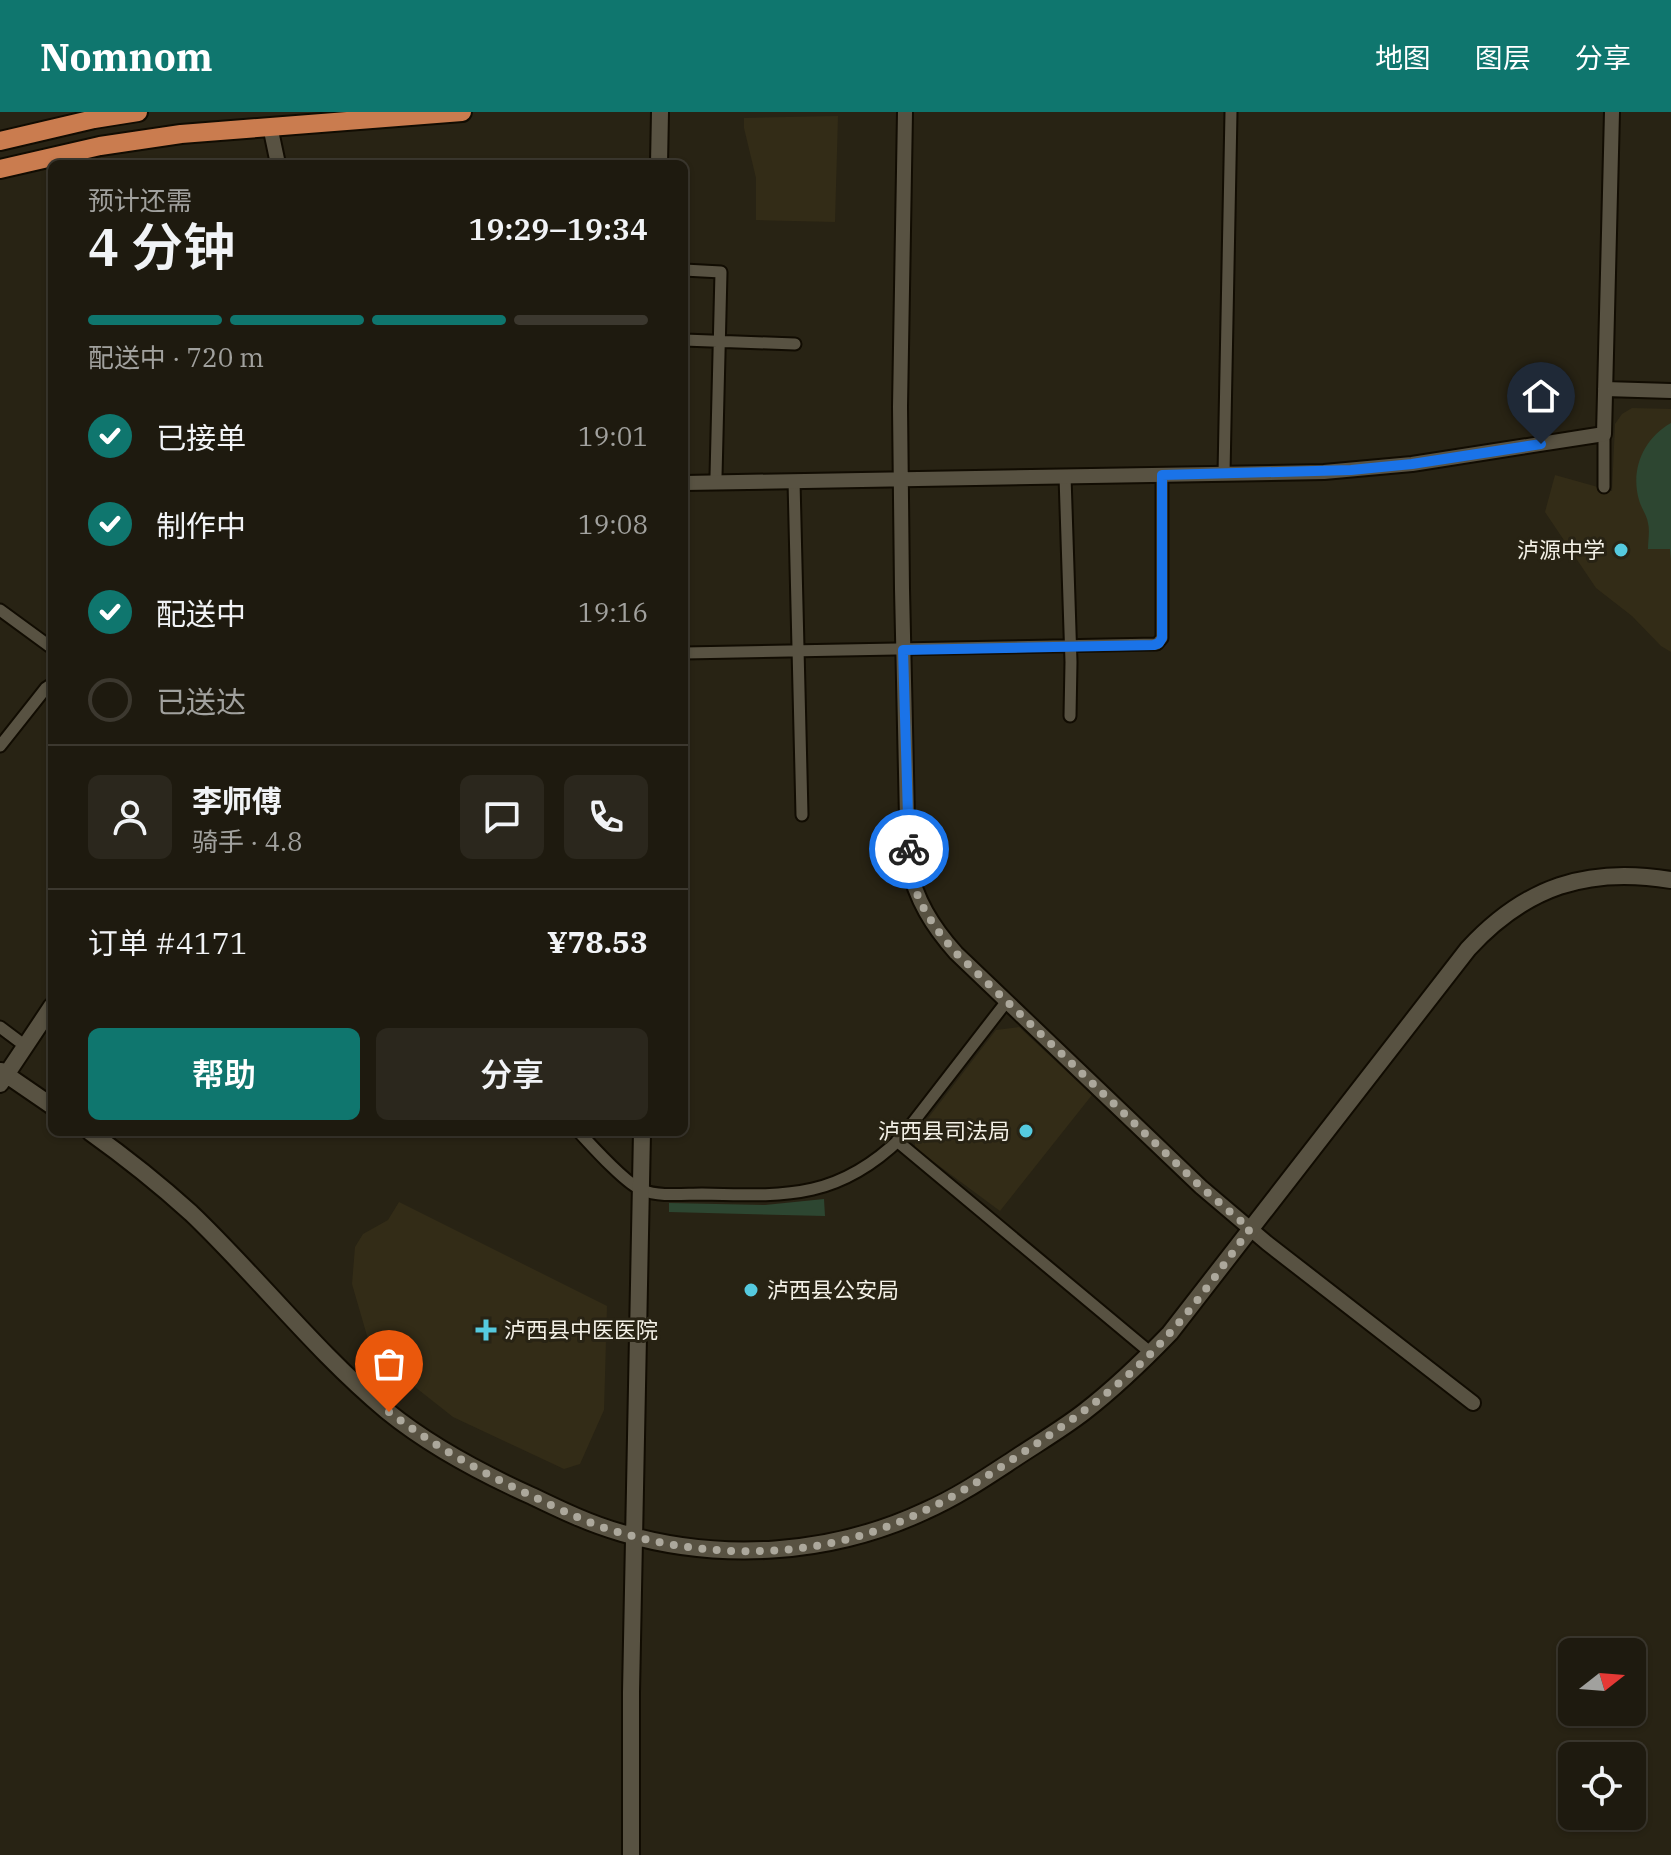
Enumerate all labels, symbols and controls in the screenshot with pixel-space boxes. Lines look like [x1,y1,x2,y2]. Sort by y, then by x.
text: Nomnom [40,32,213,81]
text: 地图 [1375,39,1431,76]
text: 图层 [1475,39,1531,76]
text: 分享 [1575,39,1631,76]
text: 预计还需 [88,183,192,217]
text: 19:29–19:34 [468,209,648,248]
text: 4 分钟 [88,213,235,280]
text: 配送中 · 720 m [88,340,264,374]
pin [1507,362,1575,444]
icon: home [1519,374,1563,418]
icon: check [88,414,132,458]
text: 已接单 [156,418,246,457]
text: 19:01 [578,419,648,453]
icon: check [88,502,132,546]
text: 制作中 [156,506,246,545]
text: 19:08 [578,507,648,541]
place label: 泸源中学 [1517,535,1605,564]
marker: 泸源中学 [1612,541,1630,559]
icon: check [88,590,132,634]
text: 配送中 [156,594,246,633]
text: 19:16 [578,595,648,629]
text: 已送达 [156,682,246,721]
button: person [88,775,172,859]
button: chat [460,775,544,859]
button: phone [564,775,648,859]
text: 李师傅 [192,781,282,820]
courier [869,809,949,889]
text: 骑手 · 4.8 [192,824,303,858]
icon: bike [887,827,931,871]
text: ¥78.53 [547,922,648,961]
text: 订单 #4171 [88,923,248,962]
button: 帮助 [88,1028,360,1120]
button: 分享 [376,1028,648,1120]
place label: 泸西县司法局 [878,1116,1010,1145]
marker: 泸西县司法局 [1017,1122,1035,1140]
place label: 泸西县公安局 [767,1275,899,1304]
marker: 泸西县公安局 [742,1281,760,1299]
place label: 泸西县中医医院 [504,1315,658,1344]
marker: 泸西县中医医院 [475,1319,497,1341]
pin [355,1330,423,1412]
icon: bag [367,1342,411,1386]
north arrow [1558,1638,1646,1726]
map controls [1558,1638,1646,1830]
button: locate [1558,1742,1646,1830]

